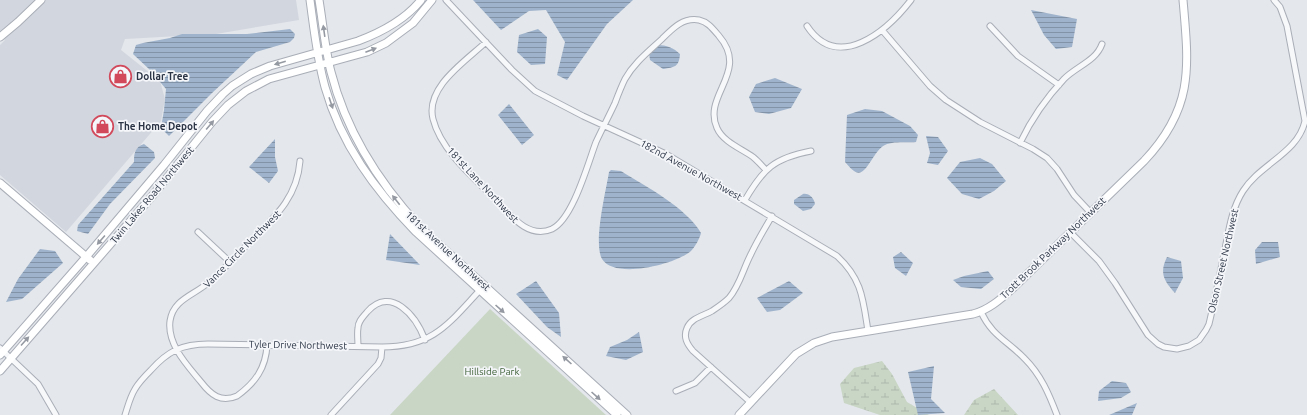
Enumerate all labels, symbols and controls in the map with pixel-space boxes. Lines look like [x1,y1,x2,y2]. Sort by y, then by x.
one-way arrow [321,25,327,37]
one-way arrow [365,47,377,53]
one-way arrow [274,60,286,66]
shop icon: Dollar Tree [108,63,134,89]
place label: Dollar Tree [136,71,189,82]
one-way arrow [328,97,334,109]
shop icon: The Home Depot [90,113,116,139]
one-way arrow [205,120,214,131]
place label: The Home Depot [118,121,198,132]
street label: 182nd Avenue Northwest [638,137,744,203]
street label: Twin Lakes Road Northwest [108,144,196,246]
street label: 181st Lane Northwest [445,145,521,225]
one-way arrow [392,195,400,205]
street label: Trott Brook Parkway Northwest [998,195,1108,301]
street label: Vance Circle Northwest [201,208,283,290]
street label: Olson Street Northwest [1206,208,1240,314]
street label: 181st Avenue Northwest [404,209,493,293]
one-way arrow [96,234,105,245]
one-way arrow [494,304,505,313]
one-way arrow [21,336,30,346]
street label: Tyler Drive Northwest [249,339,347,351]
one-way arrow [562,356,572,365]
park label: Hillside Park [465,366,519,377]
one-way arrow [591,391,601,401]

